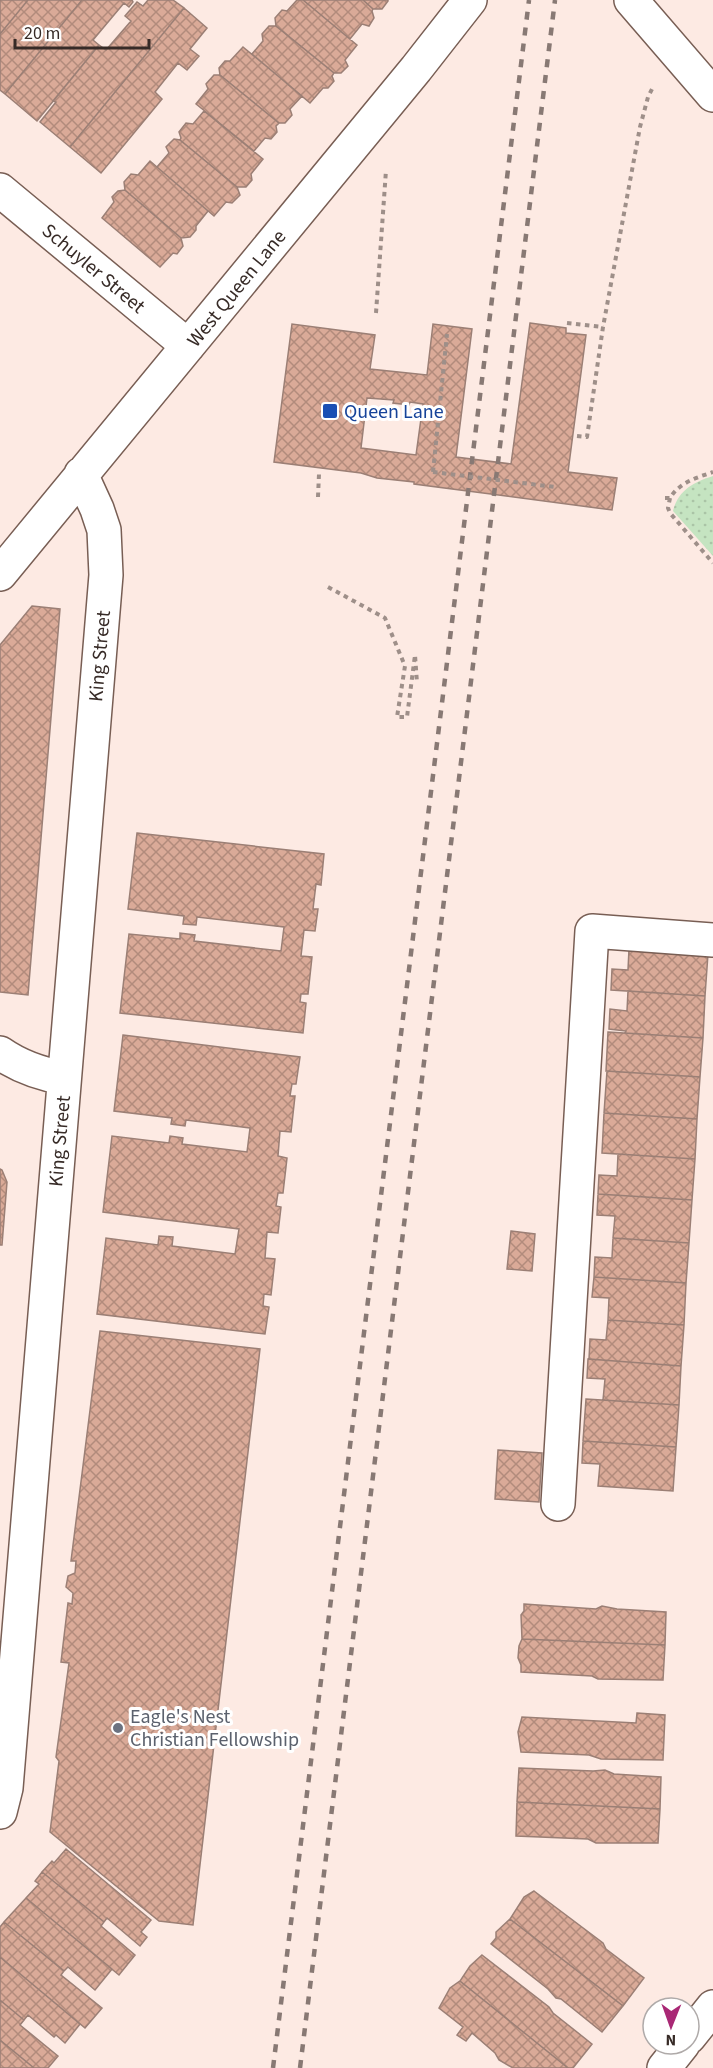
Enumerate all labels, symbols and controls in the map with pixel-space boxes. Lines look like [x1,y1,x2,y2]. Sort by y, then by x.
scale bar [15,12,148,50]
text: 20 m [24,21,60,46]
street label: Schuyler Street [36,217,151,320]
street label: West Queen Lane [181,224,293,353]
place label: Queen Lane [344,398,444,426]
marker: Queen Lane [321,402,339,420]
street label: King Street [82,609,118,703]
street label: King Street [42,1094,78,1188]
place label: Eagle's Nest Christian Fellowship [130,1703,299,1754]
marker: Eagle's Nest Christian Fellowship [111,1721,125,1735]
north arrow [641,1996,701,2056]
text: N [665,2029,676,2051]

